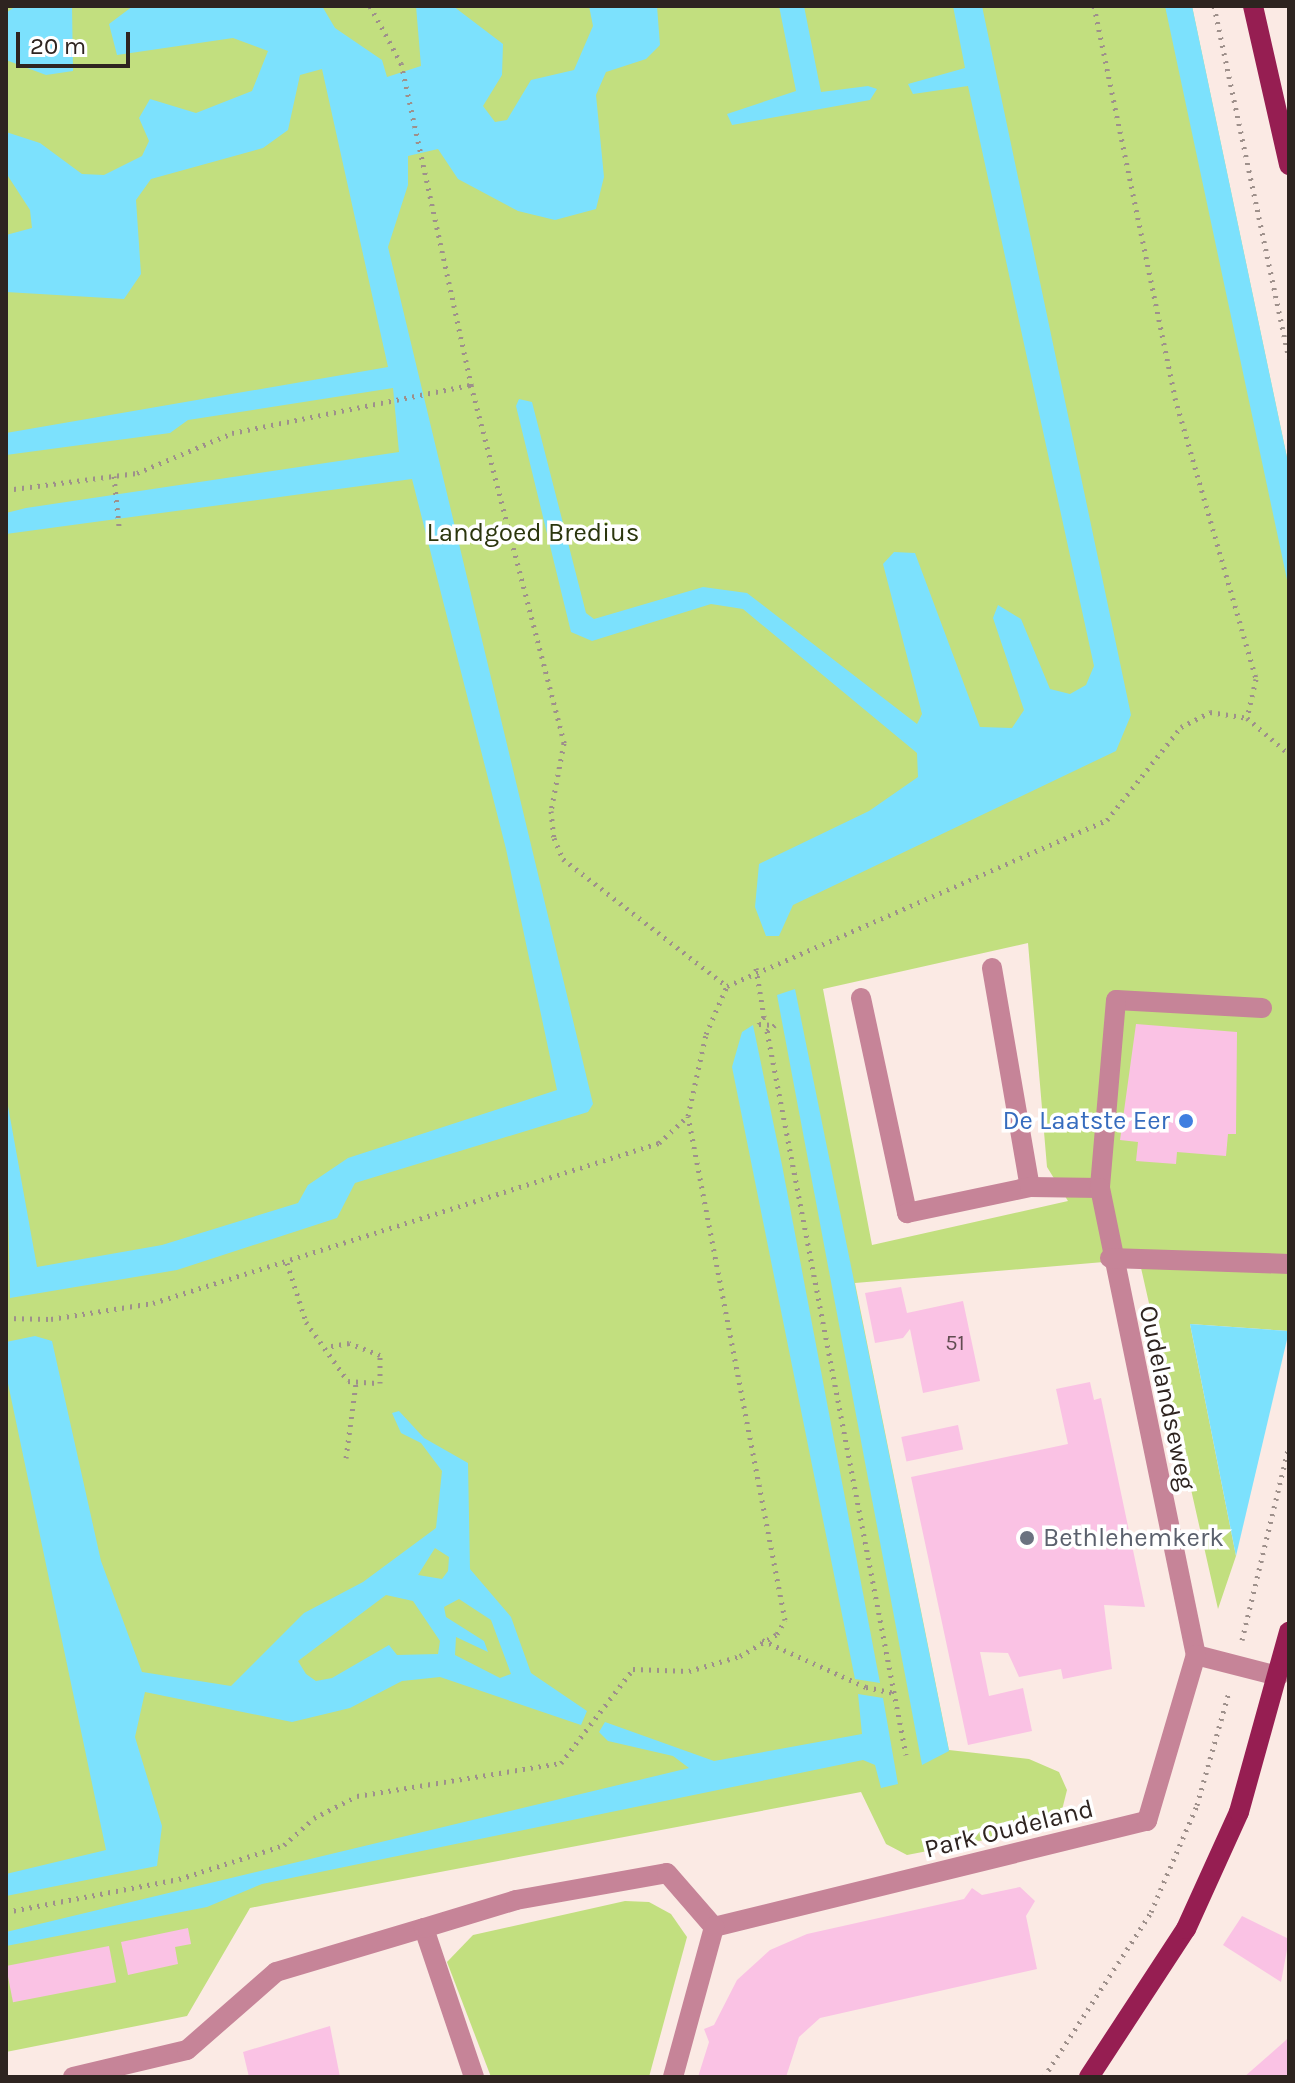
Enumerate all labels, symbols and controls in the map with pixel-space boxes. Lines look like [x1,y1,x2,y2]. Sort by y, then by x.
scale bar [20,16,134,66]
text: 20 m [30,32,86,60]
park label: Landgoed Bredius [427,517,639,549]
place label: De Laatste Eer [1002,1105,1170,1137]
marker: De Laatste Eer [1177,1112,1195,1130]
street label: Oudelandseweg [1132,1303,1202,1493]
house number: 51 [945,1331,965,1357]
place label: Bethlehemkerk [1043,1522,1224,1554]
marker: Bethlehemkerk [1018,1529,1036,1547]
street label: Park Oudeland [921,1793,1097,1865]

